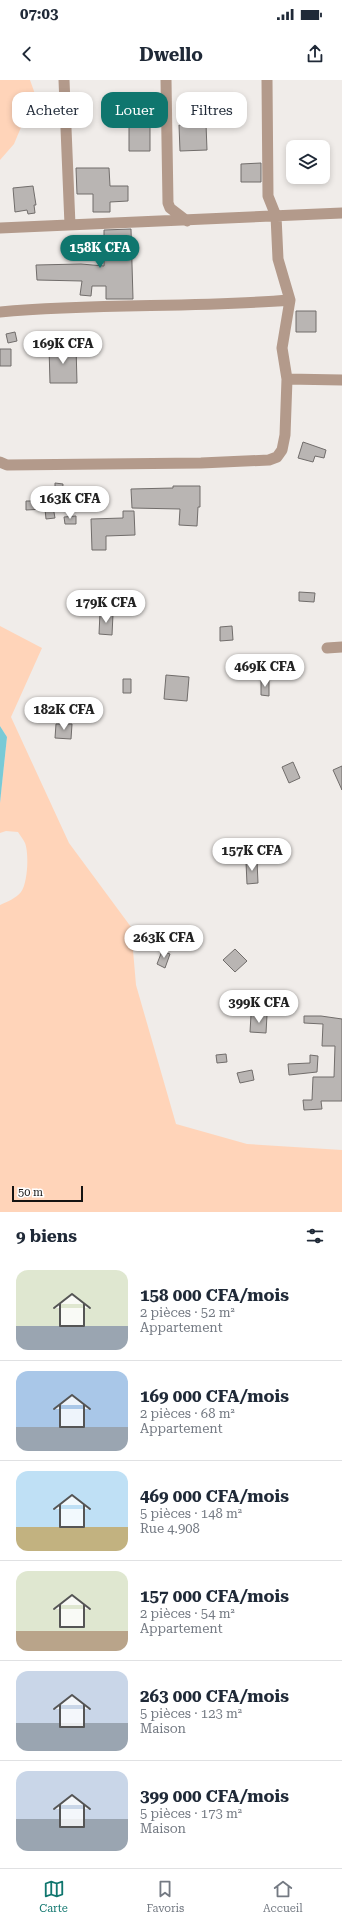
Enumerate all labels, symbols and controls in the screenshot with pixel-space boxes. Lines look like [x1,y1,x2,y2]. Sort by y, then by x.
text: 07:03 [20,5,58,23]
icon: back [16,43,38,65]
icon: share [304,43,326,65]
text: Dwello [139,44,203,65]
chip: Acheter [12,92,93,128]
chip: Louer [101,92,168,128]
chip: Filtres [176,92,247,128]
map controls [286,140,330,184]
button: layers [286,140,330,184]
pin: 158K CFA [59,235,141,269]
text: 158K CFA [69,240,131,255]
pin: 169K CFA [22,331,104,365]
text: 169K CFA [32,336,94,351]
pin: 163K CFA [29,486,111,520]
text: 163K CFA [39,491,101,506]
pin: 179K CFA [65,590,147,624]
text: 179K CFA [75,595,137,610]
pin: 469K CFA [224,654,306,688]
text: 469K CFA [234,659,296,674]
pin: 182K CFA [23,697,105,731]
text: 182K CFA [33,702,95,717]
pin: 157K CFA [211,838,293,872]
text: 157K CFA [221,843,283,858]
pin: 263K CFA [123,925,205,959]
text: 263K CFA [133,930,195,945]
pin: 399K CFA [218,990,300,1024]
text: 399K CFA [228,995,290,1010]
scale bar [12,1184,83,1203]
text: 50 m [18,1186,43,1199]
icon: filters [304,1225,326,1247]
text: 9 biens [16,1226,77,1246]
text: 158 000 CFA/mois [140,1285,289,1305]
icon: home [48,1286,96,1334]
text: 2 pièces · 52 m² [140,1305,235,1320]
text: Appartement [140,1320,223,1335]
text: 169 000 CFA/mois [140,1386,289,1406]
icon: home [48,1387,96,1435]
text: 2 pièces · 68 m² [140,1406,235,1421]
text: Appartement [140,1421,223,1436]
text: 469 000 CFA/mois [140,1486,289,1506]
icon: home [48,1487,96,1535]
text: 5 pièces · 148 m² [140,1506,242,1521]
text: Rue 4.908 [140,1521,200,1536]
text: 157 000 CFA/mois [140,1586,289,1606]
icon: home [48,1587,96,1635]
text: 2 pièces · 54 m² [140,1606,235,1621]
text: Appartement [140,1621,223,1636]
text: 263 000 CFA/mois [140,1686,289,1706]
icon: home [48,1687,96,1735]
text: 5 pièces · 123 m² [140,1706,242,1721]
text: Maison [140,1721,186,1736]
text: 399 000 CFA/mois [140,1786,289,1806]
icon: home [48,1787,96,1835]
text: 5 pièces · 173 m² [140,1806,242,1821]
text: Maison [140,1821,186,1836]
tab: Carte [39,1878,68,1915]
tab: Favoris [146,1878,184,1915]
tab: Accueil [263,1878,303,1915]

